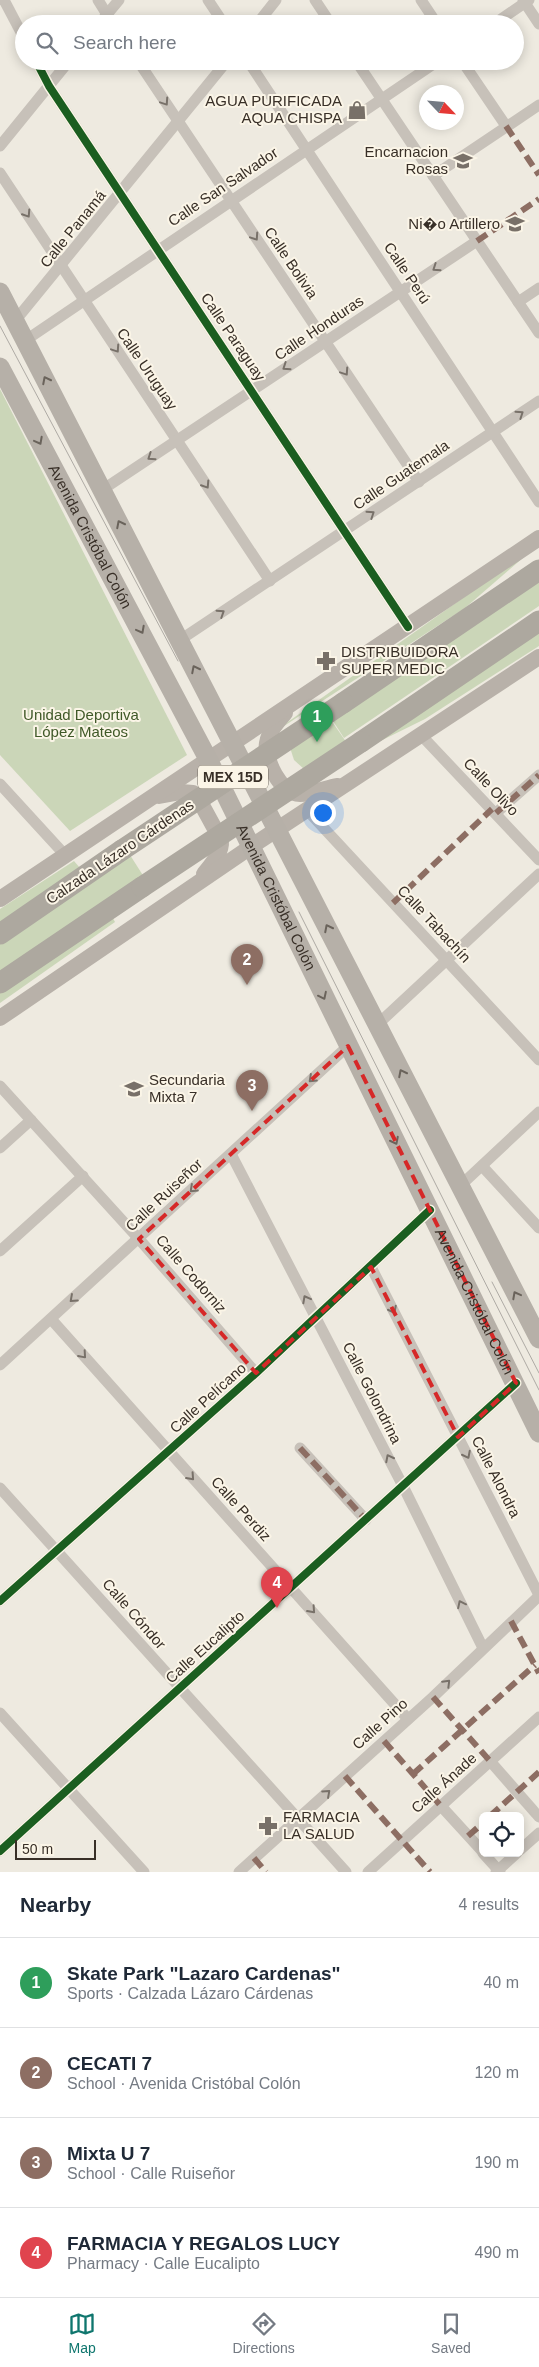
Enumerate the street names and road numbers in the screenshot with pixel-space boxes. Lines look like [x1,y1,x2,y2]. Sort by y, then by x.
street label: Calle San Salvador [165,144,281,230]
street label: Calle Panamá [36,186,109,271]
street label: Calle Bolivia [261,224,322,302]
street label: Calle Perú [381,239,434,307]
street label: Calle Paraguay [198,289,269,384]
street label: Calle Honduras [271,292,366,364]
street label: Calle Uruguay [114,325,181,413]
street label: Calle Guatemala [350,436,452,513]
street label: Avenida Cristóbal Colón [45,461,136,611]
street label: Calle Olivo [460,754,522,819]
road number: MEX 15D [198,766,268,789]
street label: Calzada Lázaro Cárdenas [43,796,197,907]
street label: Avenida Cristóbal Colón [233,821,319,973]
street label: Calle Tabachín [394,882,474,966]
street label: Calle Ruiseñor [122,1155,205,1234]
street label: Avenida Cristóbal Colón [432,1225,518,1377]
street label: Calle Codorniz [153,1231,230,1316]
street label: Calle Golondrina [340,1339,406,1447]
street label: Calle Pelícano [166,1359,249,1436]
street label: Calle Alondra [469,1433,525,1521]
street label: Calle Perdiz [208,1473,275,1544]
street label: Calle Cóndor [99,1575,170,1652]
street label: Calle Eucalipto [162,1607,248,1686]
street label: Calle Pino [349,1694,411,1753]
street label: Calle Ánade [408,1749,480,1816]

